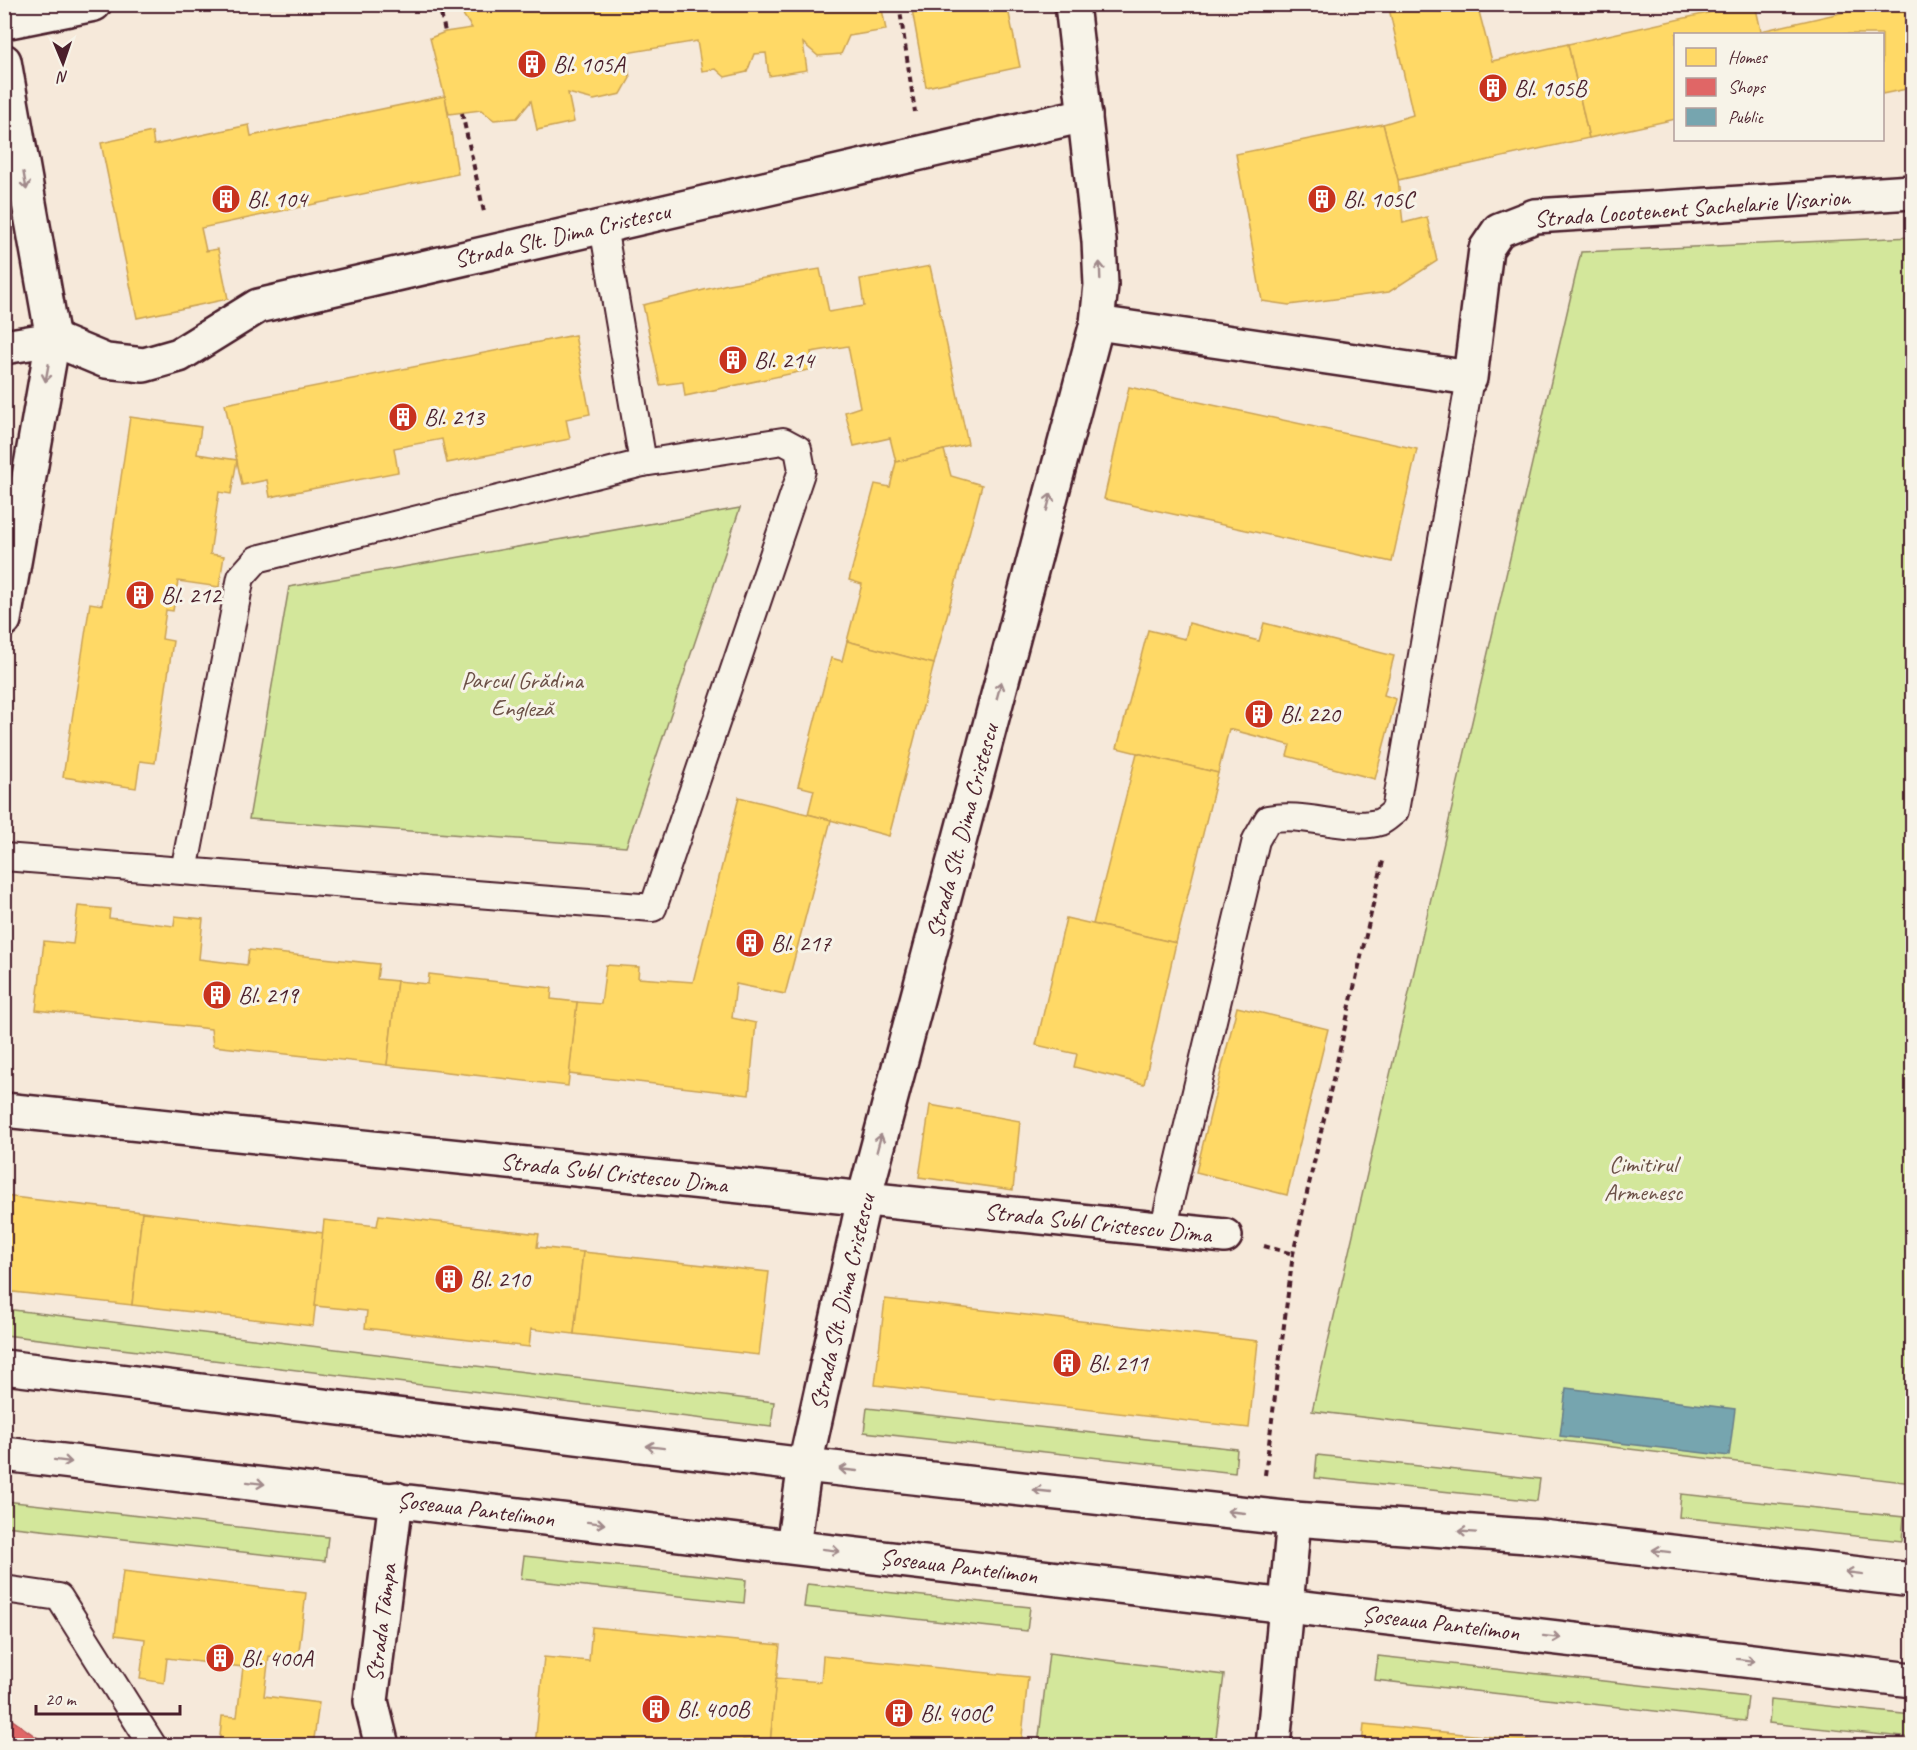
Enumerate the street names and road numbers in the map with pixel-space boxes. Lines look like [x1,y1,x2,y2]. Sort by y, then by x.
street label: Strada Locotenent Sachelarie Visarion [1533,182,1852,234]
street label: Strada Slt. Dima Cristescu [451,195,675,274]
street label: Strada Slt. Dima Cristescu [919,718,1006,942]
street label: Strada Subl Cristescu Dima [499,1146,730,1200]
street label: Strada Slt. Dima Cristescu [803,1189,882,1413]
street label: Strada Subl Cristescu Dima [983,1196,1214,1250]
street label: Șoseaua Pantelimon [396,1484,556,1534]
street label: Șoseaua Pantelimon [879,1541,1039,1591]
street label: Strada Tâmpa [359,1561,403,1684]
street label: Șoseaua Pantelimon [1361,1598,1521,1648]

